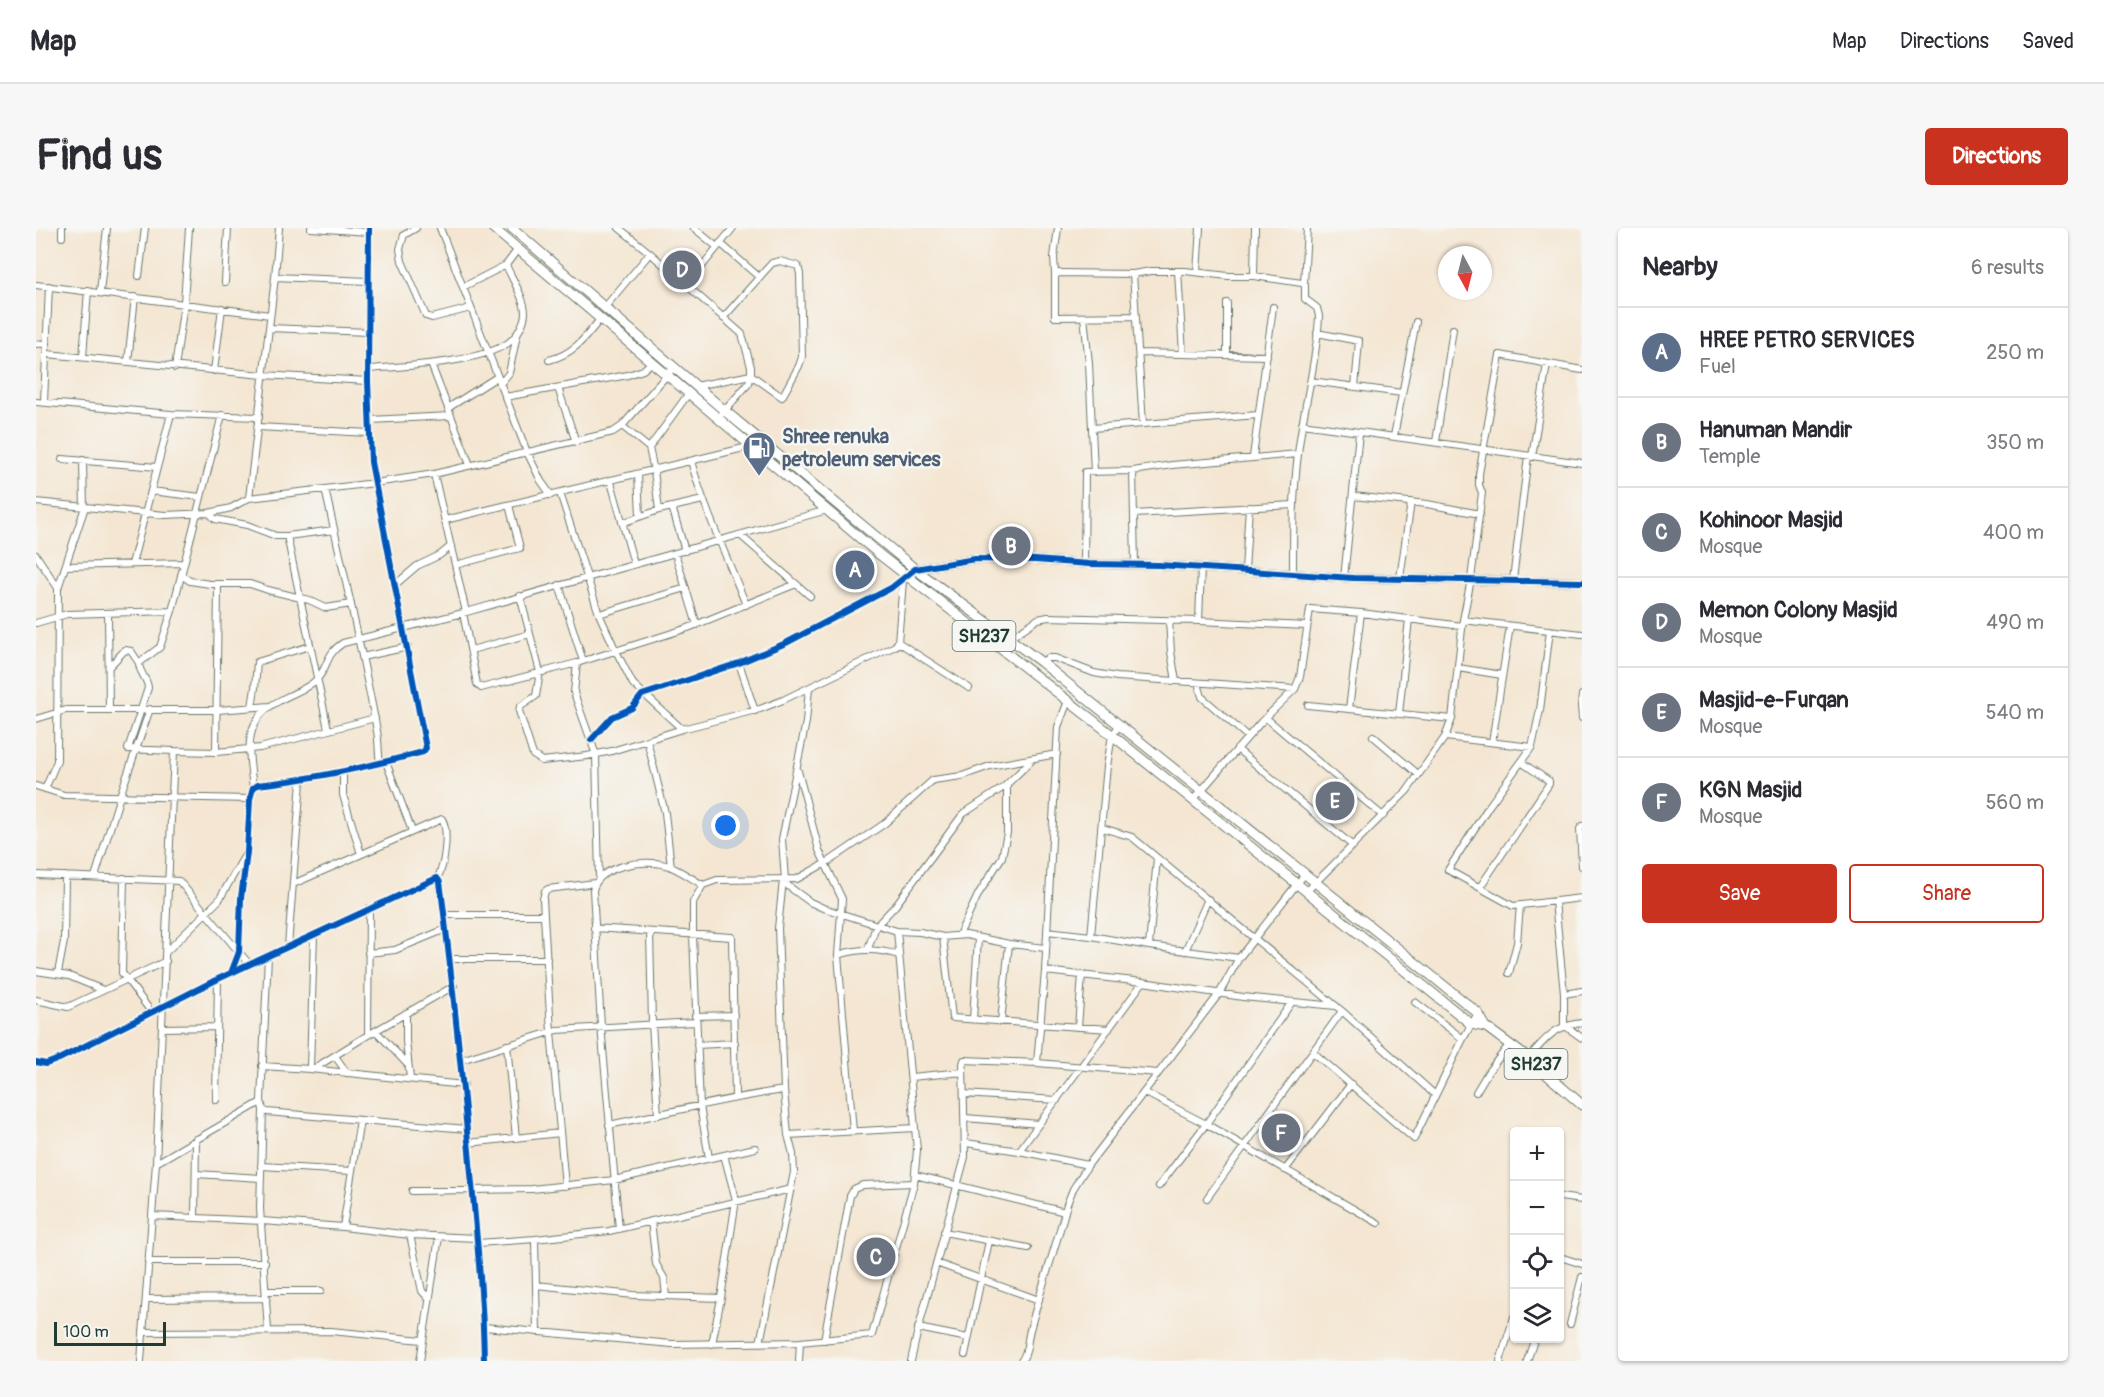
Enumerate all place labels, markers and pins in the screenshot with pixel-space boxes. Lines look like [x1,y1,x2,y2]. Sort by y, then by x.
pin: D [662,248,702,292]
place label: Shree renuka petroleum services [782,424,941,472]
fuel station icon: Shree renuka petroleum services [741,430,777,477]
pin: B [992,524,1030,568]
pin: A [836,548,874,592]
pin: E [1316,778,1354,824]
pin: F [1262,1110,1300,1156]
pin: C [856,1234,896,1280]

